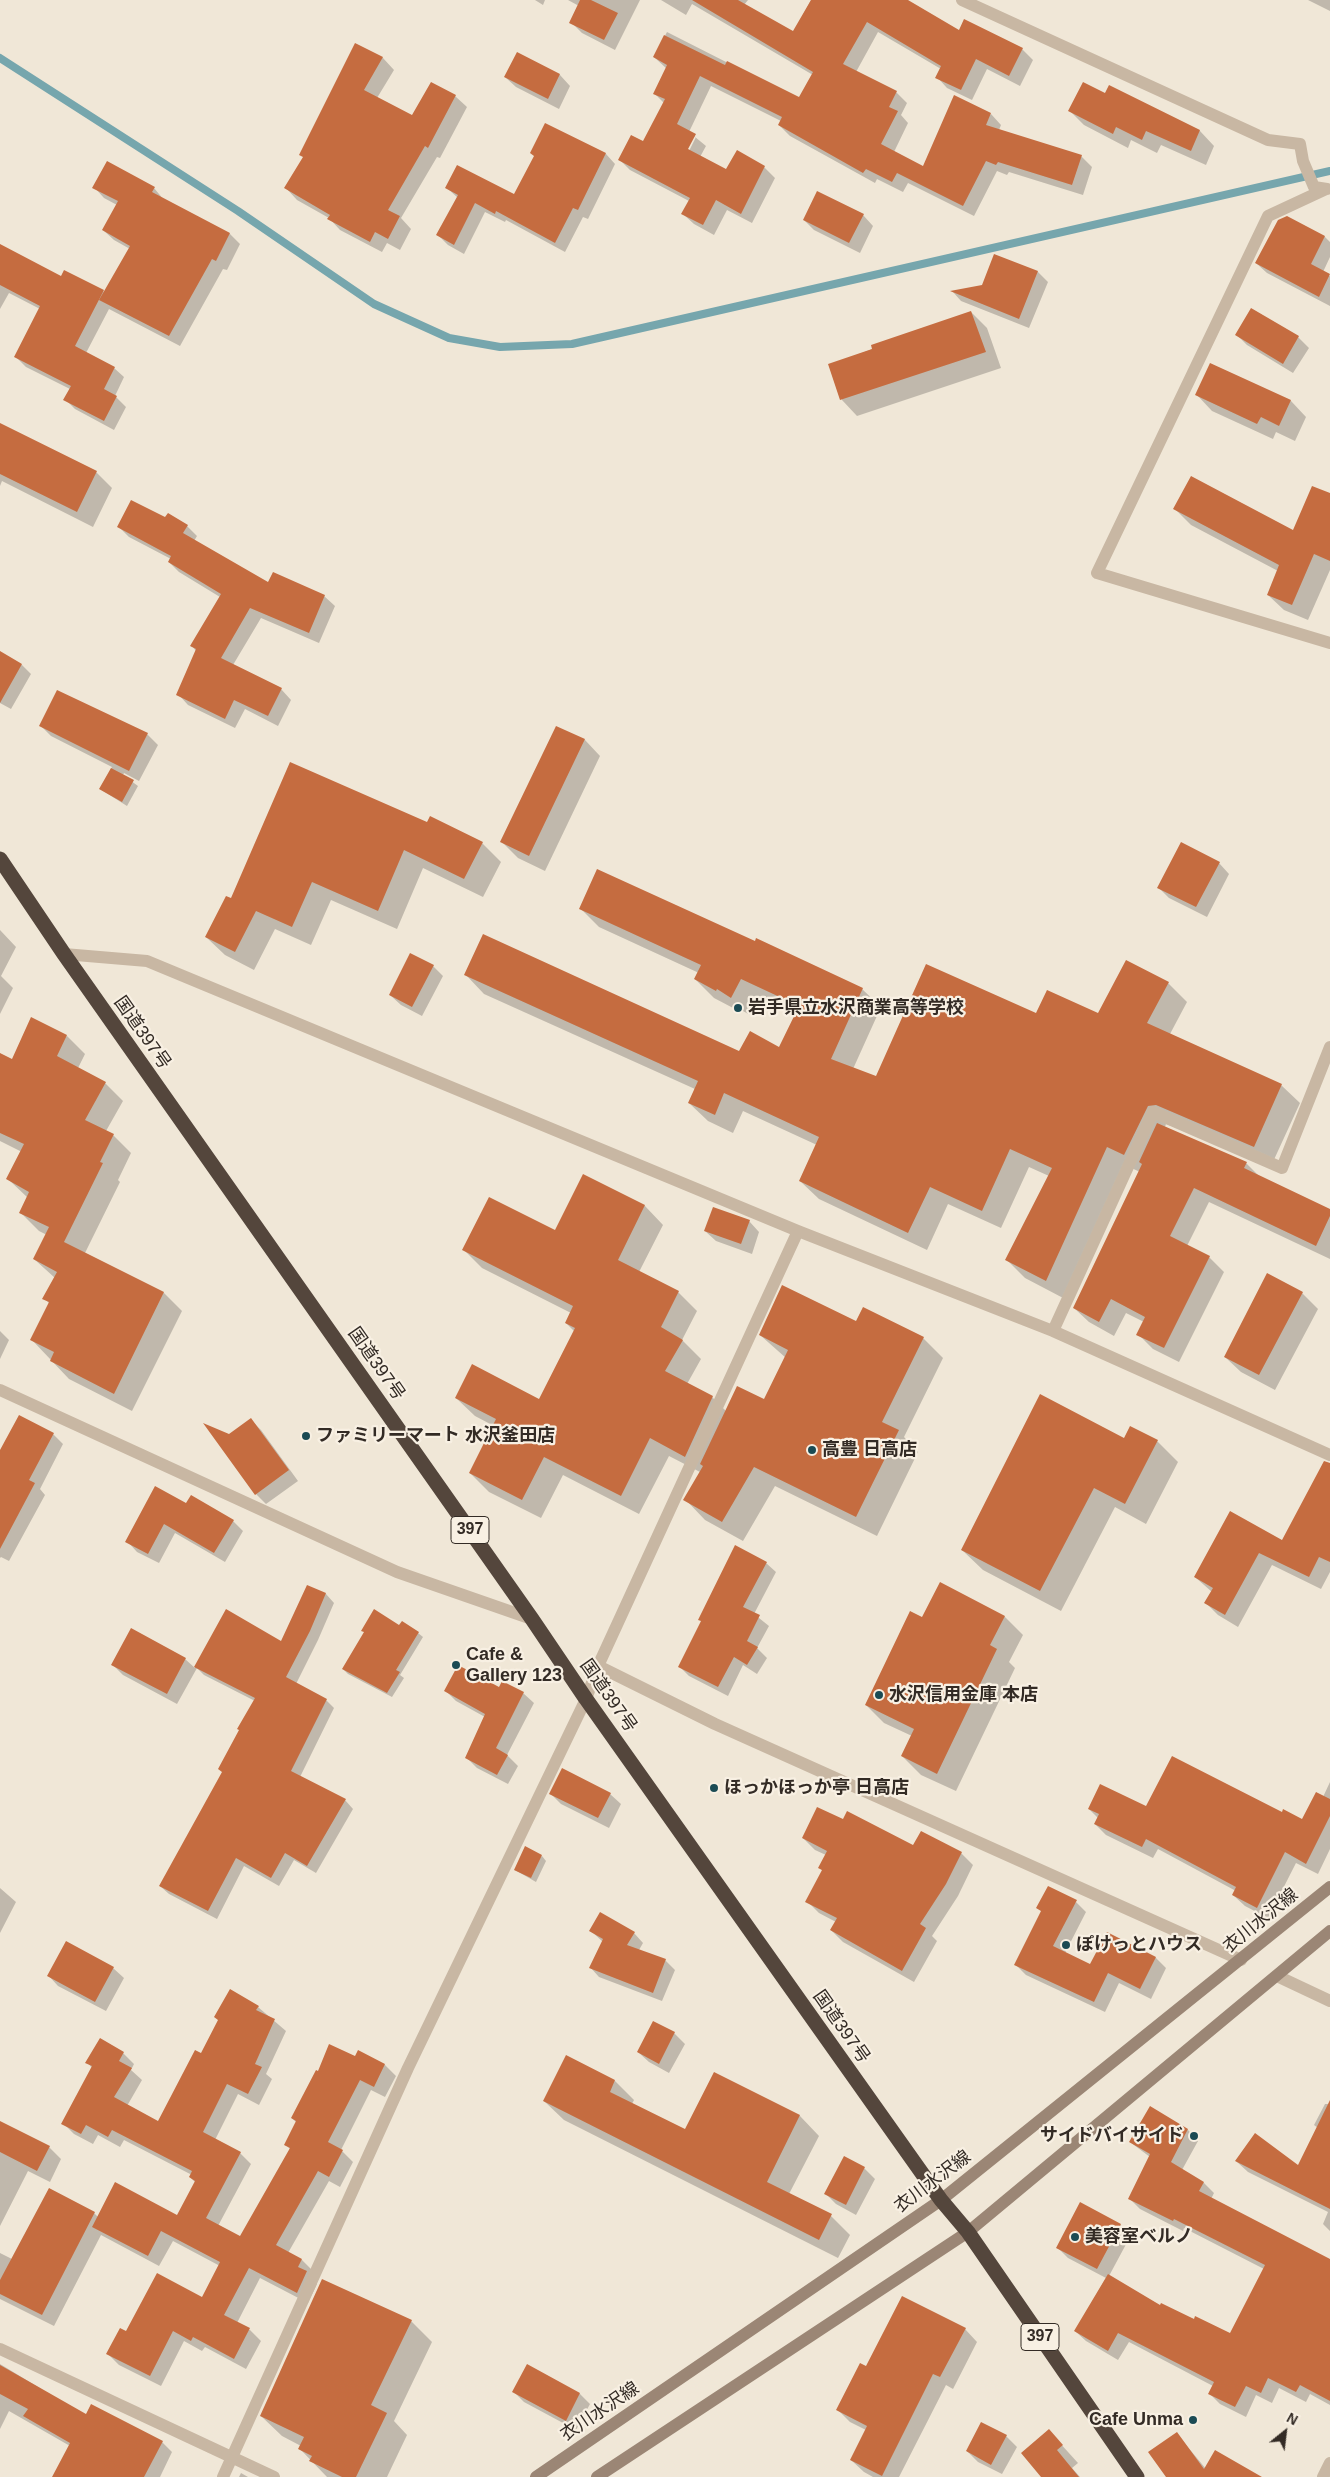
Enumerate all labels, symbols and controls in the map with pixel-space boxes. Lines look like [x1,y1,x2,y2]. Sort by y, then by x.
street label: 国道397号 [109,992,175,1074]
place label: 岩手県立水沢商業高等学校 [748,997,964,1019]
marker: 岩手県立水沢商業高等学校 [732,1002,744,1014]
street label: 国道397号 [343,1323,409,1405]
place label: ファミリーマート 水沢釜田店 [316,1425,555,1447]
marker: ファミリーマート 水沢釜田店 [300,1430,312,1442]
place label: 高豊 日高店 [822,1439,917,1461]
marker: 高豊 日高店 [806,1444,818,1456]
road number: 397 [451,1516,489,1544]
place label: Cafe & Gallery 123 [466,1644,562,1686]
street label: 国道397号 [575,1655,641,1737]
marker: Cafe & Gallery 123 [450,1659,462,1671]
place label: 水沢信用金庫 本店 [889,1684,1038,1706]
marker: 水沢信用金庫 本店 [873,1689,885,1701]
place label: ほっかほっか亭 日高店 [724,1777,909,1799]
marker: ほっかほっか亭 日高店 [708,1782,720,1794]
street label: 衣川水沢線 [1219,1884,1303,1958]
place label: ぽけっとハウス [1076,1934,1202,1956]
marker: ぽけっとハウス [1060,1939,1072,1951]
street label: 国道397号 [808,1986,874,2068]
place label: サイドバイサイド [1040,2125,1184,2147]
marker: サイドバイサイド [1188,2130,1200,2142]
street label: 衣川水沢線 [891,2146,975,2218]
place label: 美容室ベルノ [1085,2226,1193,2248]
marker: 美容室ベルノ [1069,2231,1081,2243]
road number: 397 [1021,2324,1059,2350]
street label: 衣川水沢線 [557,2378,643,2446]
north arrow [1260,2407,1310,2457]
place label: Cafe Unma [1089,2409,1183,2431]
text: N [1284,2409,1301,2428]
marker: Cafe Unma [1187,2414,1199,2426]

